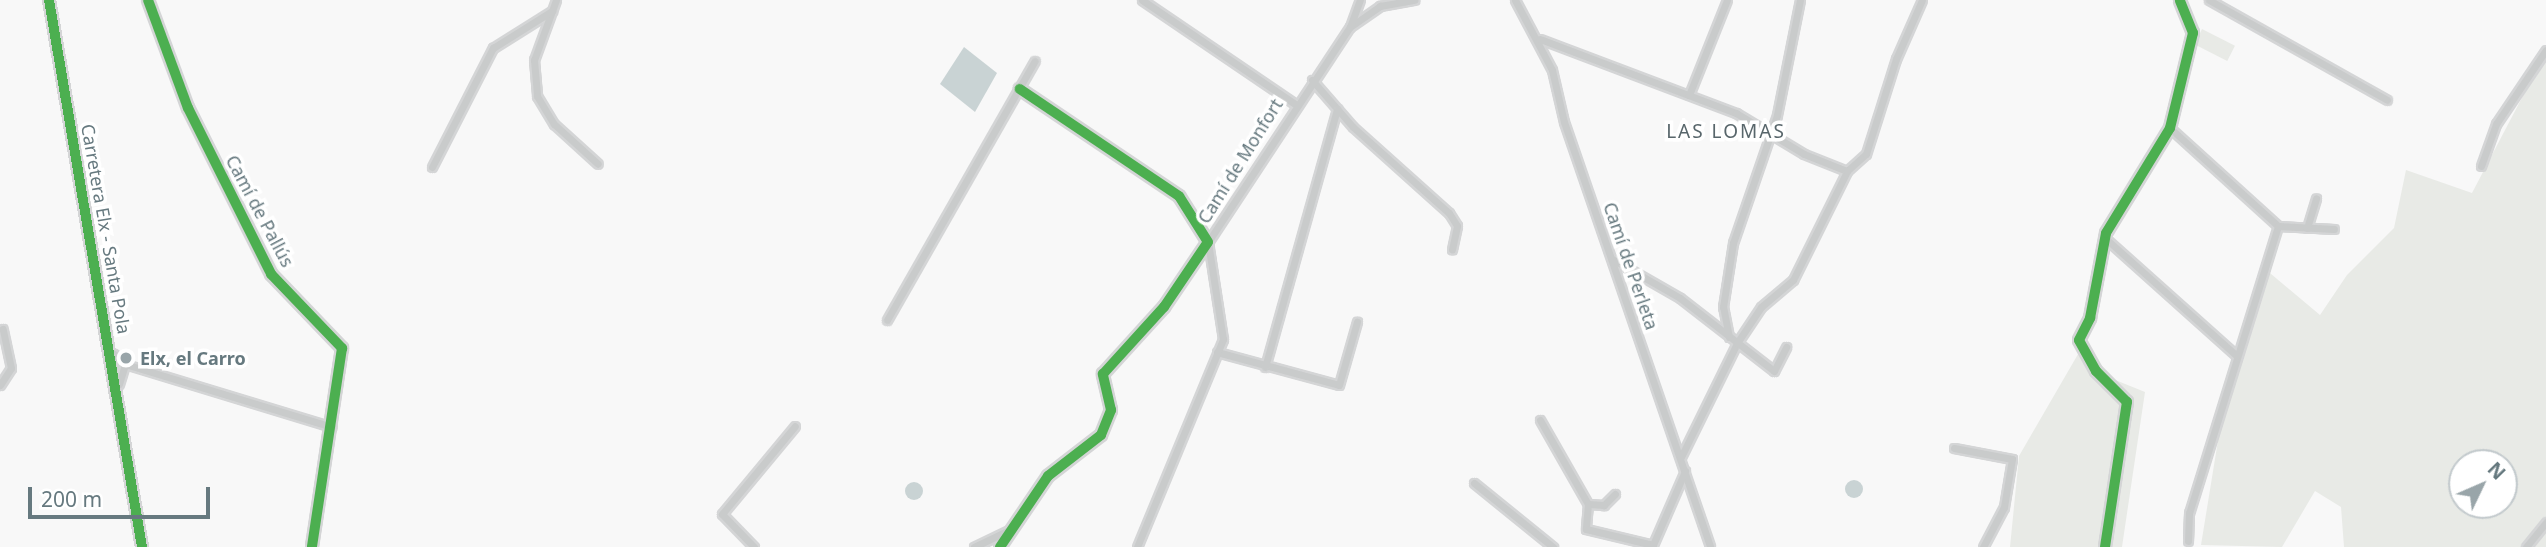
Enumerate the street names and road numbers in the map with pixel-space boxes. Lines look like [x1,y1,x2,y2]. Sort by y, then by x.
street label: Camí de Monfort [1193,95,1287,227]
street label: Carretera Elx - Santa Pola [77,122,135,336]
street label: Camí de Pallús [221,151,299,271]
street label: Camí de Perleta [1599,199,1663,333]

